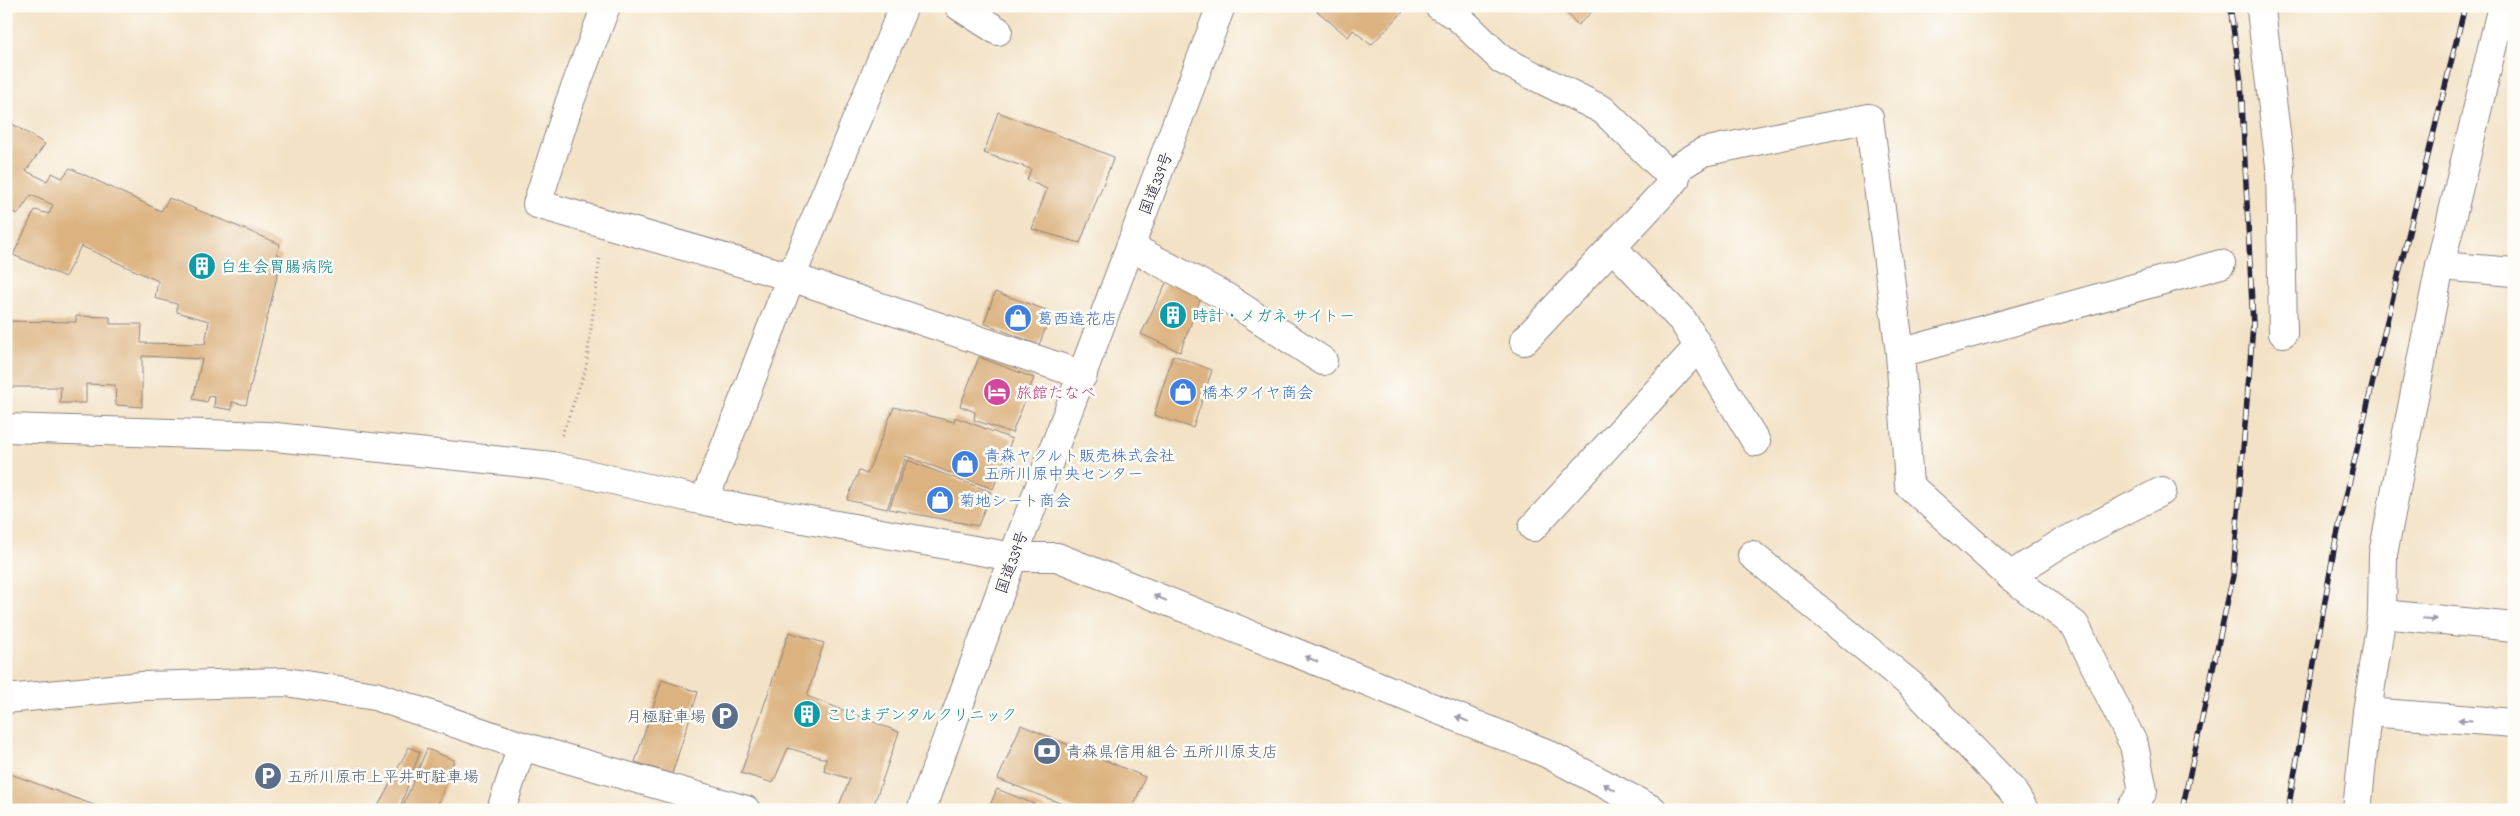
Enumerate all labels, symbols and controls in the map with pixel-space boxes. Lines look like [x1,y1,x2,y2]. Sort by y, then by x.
street label: 国道339号 [1134,149,1180,219]
building icon: 白生会胃腸病院 [187,251,217,281]
place label: 白生会胃腸病院 [221,256,333,280]
building icon: 時計・メガネ サイトー [1158,300,1188,330]
shop icon: 葛西造花店 [1003,303,1033,333]
place label: 時計・メガネ サイトー [1192,305,1355,329]
place label: 葛西造花店 [1037,308,1117,332]
hotel icon: 旅館たなべ [982,377,1012,407]
shop icon: 橋本タイヤ商会 [1168,377,1198,407]
place label: 旅館たなべ [1016,382,1096,406]
place label: 橋本タイヤ商会 [1202,382,1313,406]
place label: 青森ヤクルト販売株式会社 五所川原中央センター [984,445,1175,487]
shop icon: 青森ヤクルト販売株式会社 五所川原中央センター [950,449,980,479]
shop icon: 菊地シート商会 [925,485,955,515]
place label: 菊地シート商会 [959,490,1071,514]
street label: 国道339号 [990,528,1035,598]
one-way arrow [1153,594,1167,602]
one-way arrow [2422,615,2438,623]
one-way arrow [1303,655,1318,663]
building icon: こじまデンタルクリニック [792,699,822,729]
parking icon: 月極駐車場 [710,701,740,731]
place label: こじまデンタルクリニック [826,704,1017,728]
place label: 月極駐車場 [626,706,706,730]
one-way arrow [1455,715,1469,723]
one-way arrow [2457,715,2473,723]
bank icon: 青森県信用組合 五所川原支店 [1032,736,1062,766]
place label: 青森県信用組合 五所川原支店 [1066,741,1278,765]
parking icon: 五所川原市上平井町駐車場 [253,761,283,791]
place label: 五所川原市上平井町駐車場 [287,766,479,790]
one-way arrow [1602,783,1617,791]

